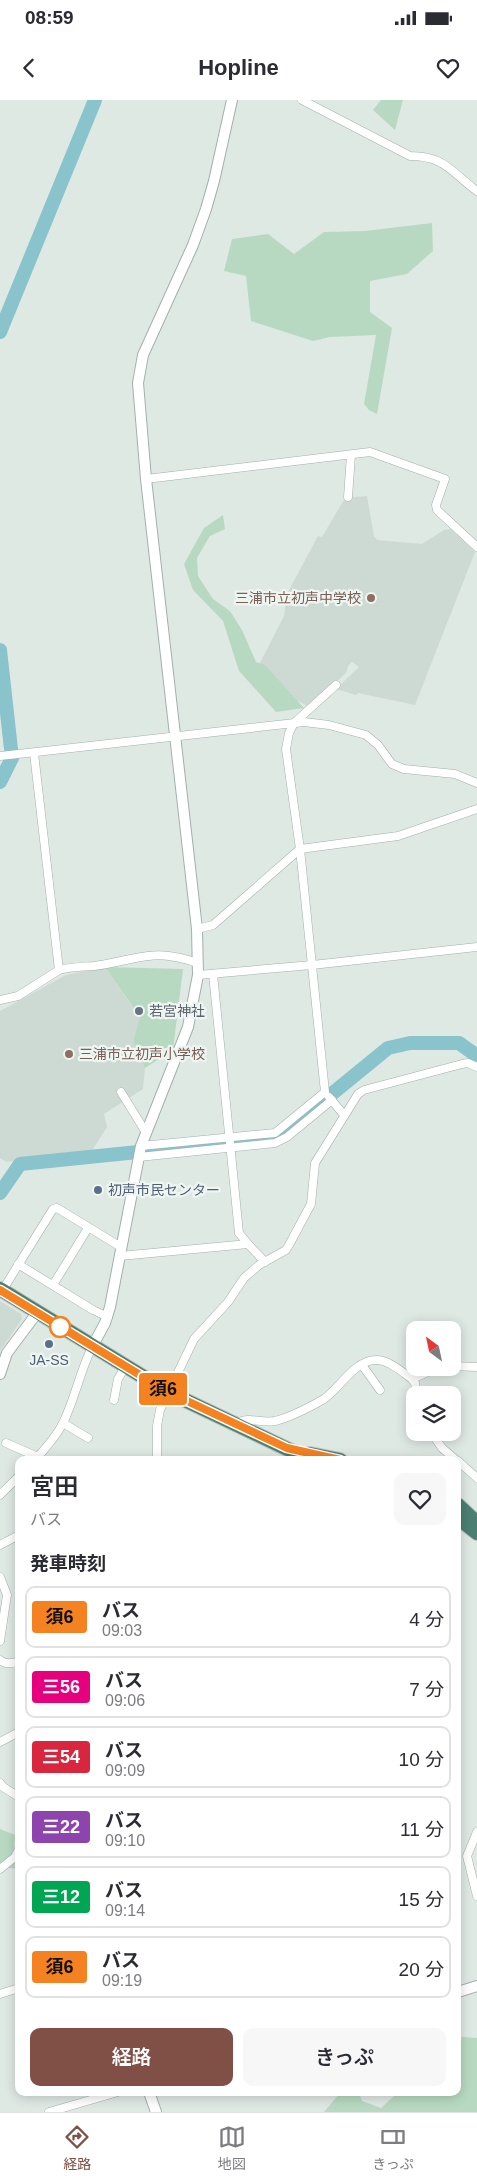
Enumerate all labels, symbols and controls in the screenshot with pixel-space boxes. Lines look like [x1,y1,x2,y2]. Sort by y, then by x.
text: 08:59 [25,7,74,28]
icon: back [15,54,43,82]
icon: heart [434,54,462,82]
text: Hopline [198,55,279,80]
place label: 三浦市立初声中学校 [235,590,361,606]
marker: 三浦市立初声中学校 [365,592,377,604]
place label: 若宮神社 [149,1003,205,1019]
marker: 若宮神社 [133,1005,145,1017]
place label: 三浦市立初声小学校 [79,1046,205,1062]
marker: 三浦市立初声小学校 [63,1048,75,1060]
place label: 初声市民センター [108,1182,220,1198]
marker: 初声市民センター [92,1184,104,1196]
unlabelled marker [49,1316,71,1338]
north arrow [406,1321,461,1376]
map controls [406,1321,461,1441]
marker: JA-SS [43,1338,55,1350]
place label: JA-SS [29,1352,69,1368]
line badge: 須6 [140,1373,186,1405]
text: 須6 [149,1379,177,1399]
button: layers [406,1386,461,1441]
text: 宮田 [30,1473,78,1500]
button: heart [394,1473,446,1525]
text: バス [30,1511,62,1528]
text: 発車時刻 [30,1553,106,1574]
text: バス [102,1600,140,1621]
text: 須6 [45,1607,74,1627]
text: 4 分 [409,1609,444,1630]
text: 09:03 [102,1622,142,1639]
text: バス [105,1670,143,1691]
text: 三56 [42,1677,80,1697]
text: 7 分 [409,1679,444,1700]
text: 09:06 [105,1692,145,1709]
text: バス [105,1740,143,1761]
text: 三54 [42,1747,80,1767]
text: 10 分 [399,1749,444,1770]
text: 09:09 [105,1762,145,1779]
text: バス [105,1810,143,1831]
text: 三22 [42,1817,80,1837]
text: 11 分 [400,1819,444,1840]
text: 09:10 [105,1832,145,1849]
text: バス [105,1880,143,1901]
text: 三12 [42,1887,80,1907]
text: 15 分 [399,1889,444,1910]
text: 09:14 [105,1902,145,1919]
text: バス [102,1950,140,1971]
text: 須6 [45,1957,74,1977]
text: 20 分 [399,1959,444,1980]
text: 09:19 [102,1972,142,1989]
button: 経路 [30,2028,233,2086]
button: きっぷ [243,2028,446,2086]
tab: 経路 [63,2123,91,2173]
tab: 地図 [218,2123,246,2173]
tab: きっぷ [372,2123,414,2173]

